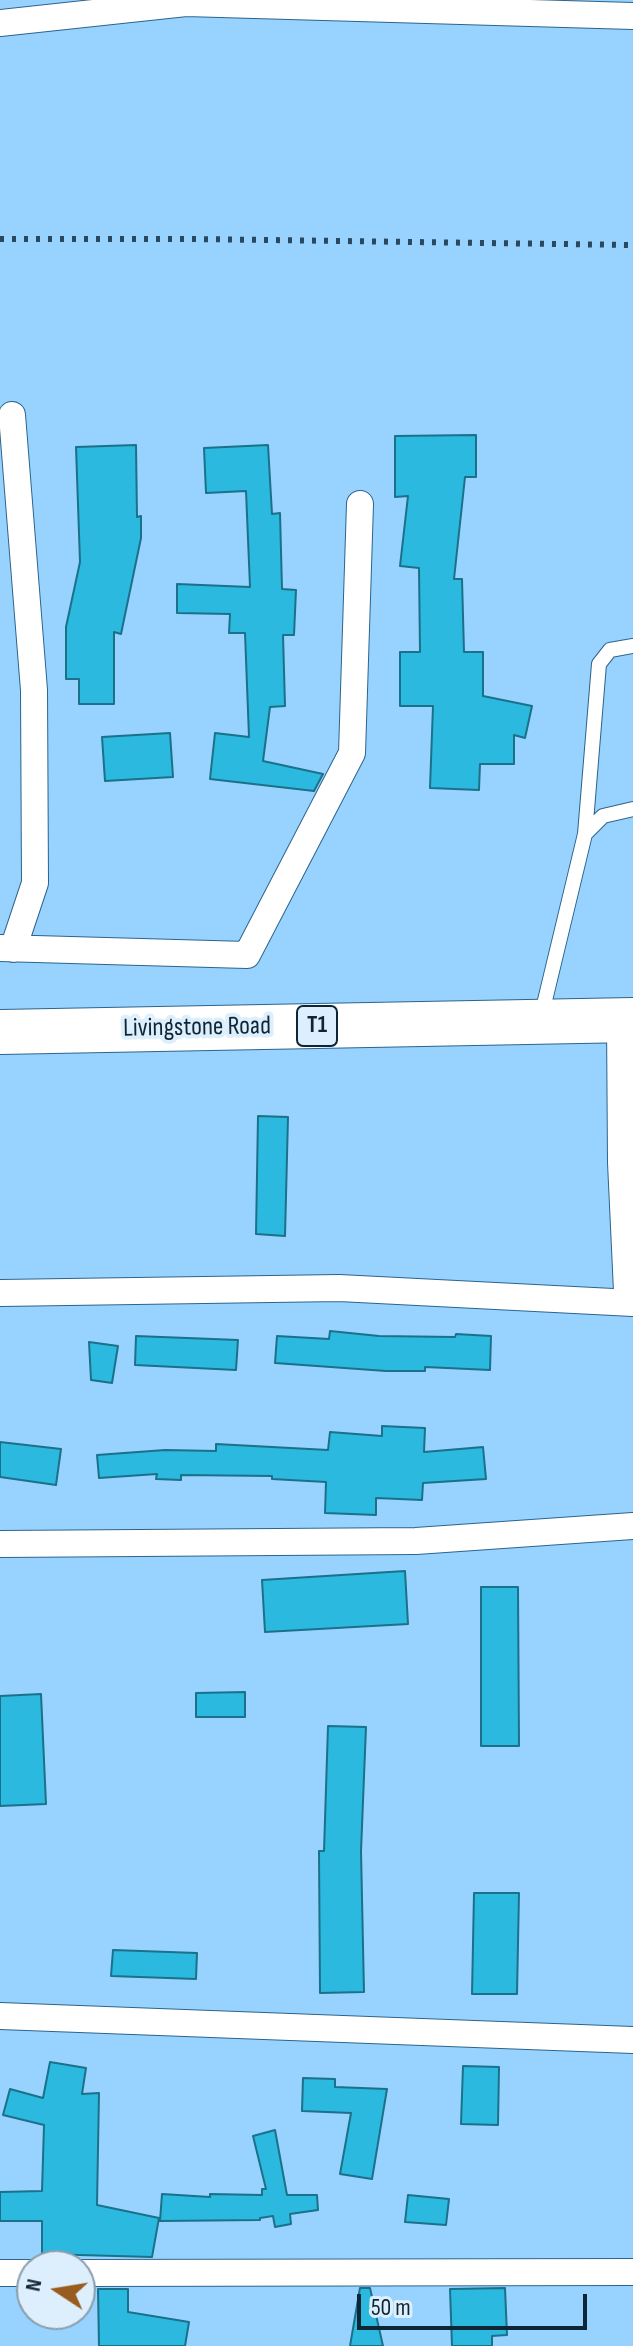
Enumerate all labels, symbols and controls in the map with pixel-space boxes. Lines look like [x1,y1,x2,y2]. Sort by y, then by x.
road number: T1 [297,1006,337,1046]
street label: Livingstone Road [123,1011,271,1045]
north arrow [16,2250,96,2330]
text: N [20,2277,48,2294]
scale bar [361,2278,591,2328]
text: 50 m [371,2293,411,2322]

